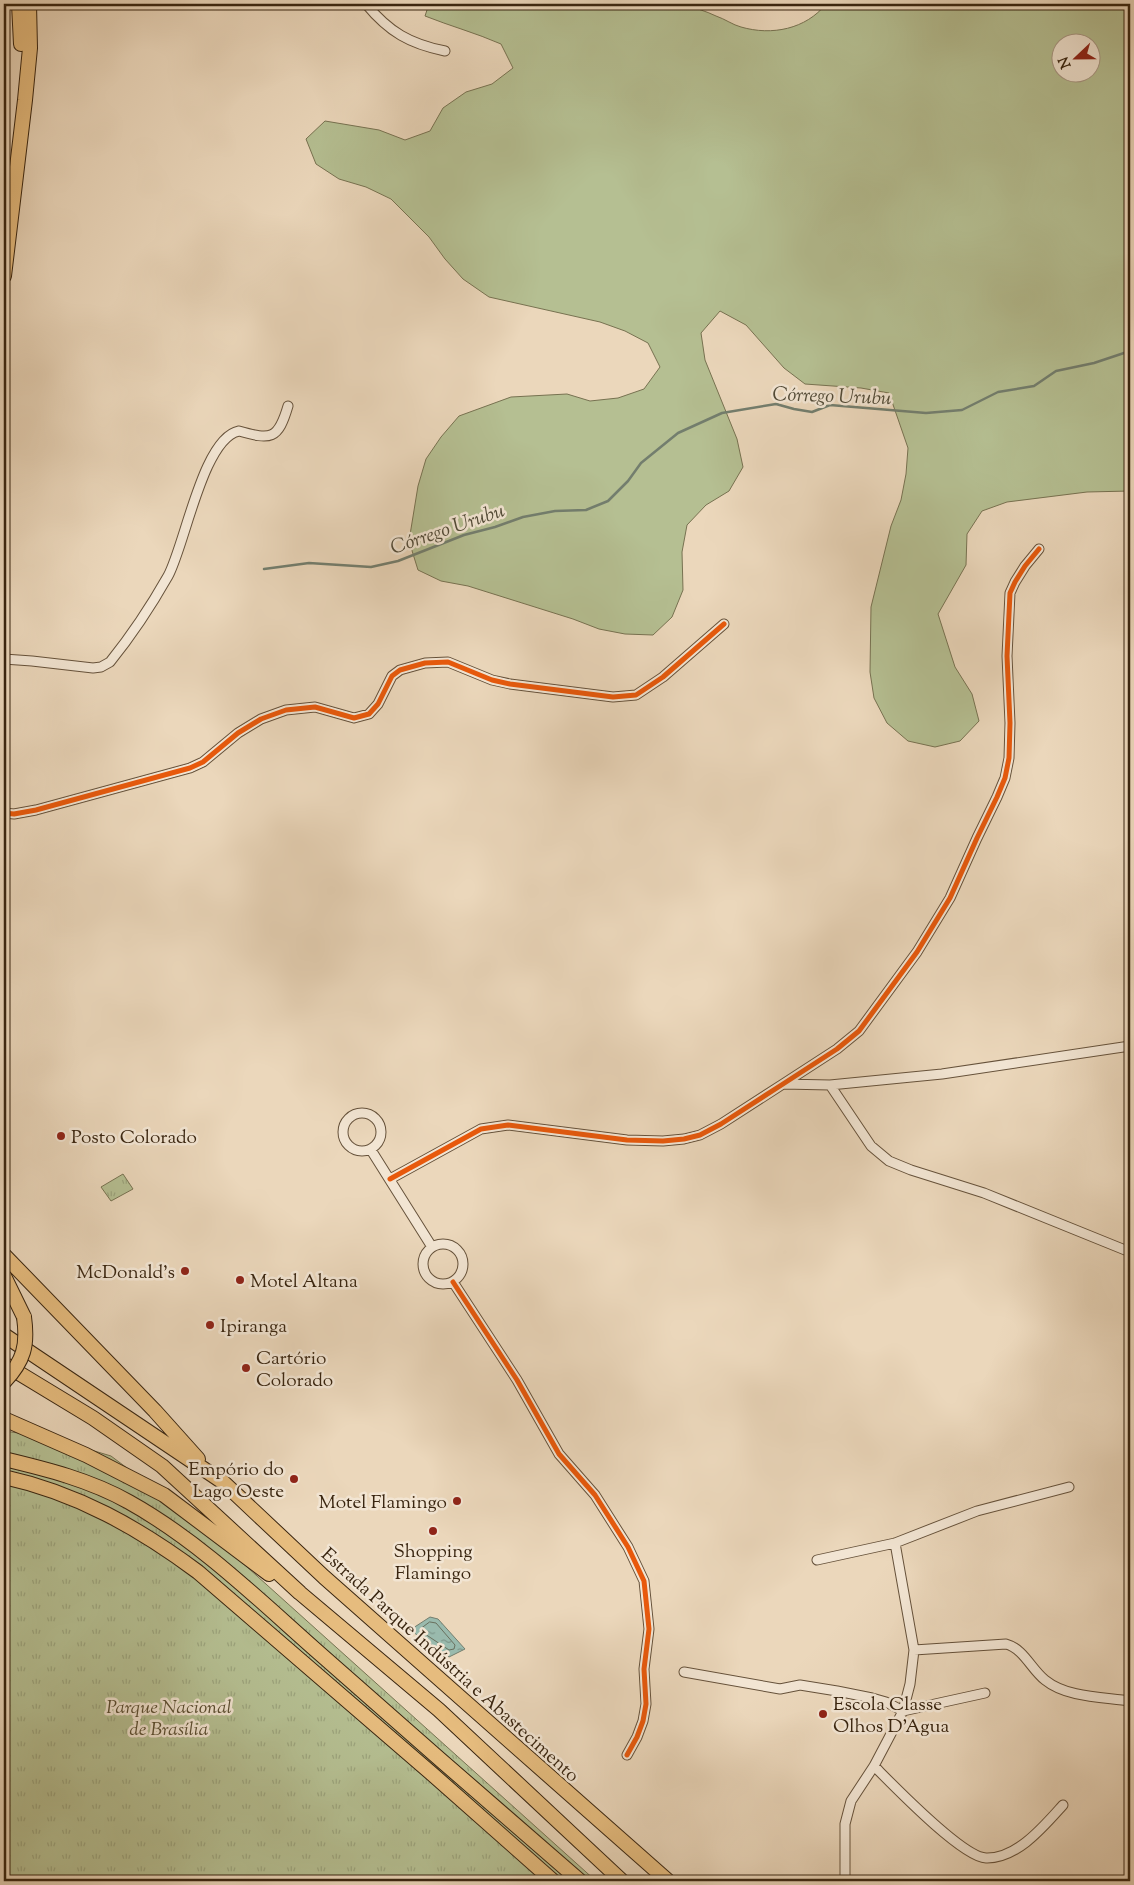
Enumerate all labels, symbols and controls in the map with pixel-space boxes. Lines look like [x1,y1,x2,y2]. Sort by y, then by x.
north arrow [1052,32,1102,82]
text: N [1054,53,1077,71]
water label: Córrego Urubu [772,381,892,414]
water label: Córrego Urubu [387,497,509,563]
place label: Posto Colorado [71,1125,197,1152]
marker: Posto Colorado [55,1130,67,1142]
place label: McDonald's [76,1260,175,1287]
marker: McDonald's [179,1265,191,1277]
place label: Motel Altana [250,1269,358,1296]
marker: Motel Altana [234,1274,246,1286]
place label: Ipiranga [220,1314,287,1341]
marker: Ipiranga [204,1319,216,1331]
place label: Cartório Colorado [256,1346,333,1395]
marker: Cartório Colorado [240,1362,252,1374]
place label: Empório do Lago Oeste [188,1457,284,1506]
marker: Empório do Lago Oeste [288,1473,300,1485]
place label: Motel Flamingo [319,1490,447,1517]
marker: Motel Flamingo [451,1495,463,1507]
marker: Shopping Flamingo [427,1525,439,1537]
place label: Shopping Flamingo [393,1539,473,1588]
street label: Estrada Parque Indústria e Abastecimento [314,1542,584,1789]
place label: Escola Classe Olhos D'Agua [833,1692,950,1741]
park label: Parque Nacional de Brasília [106,1695,232,1744]
marker: Escola Classe Olhos D'Agua [817,1708,829,1720]

